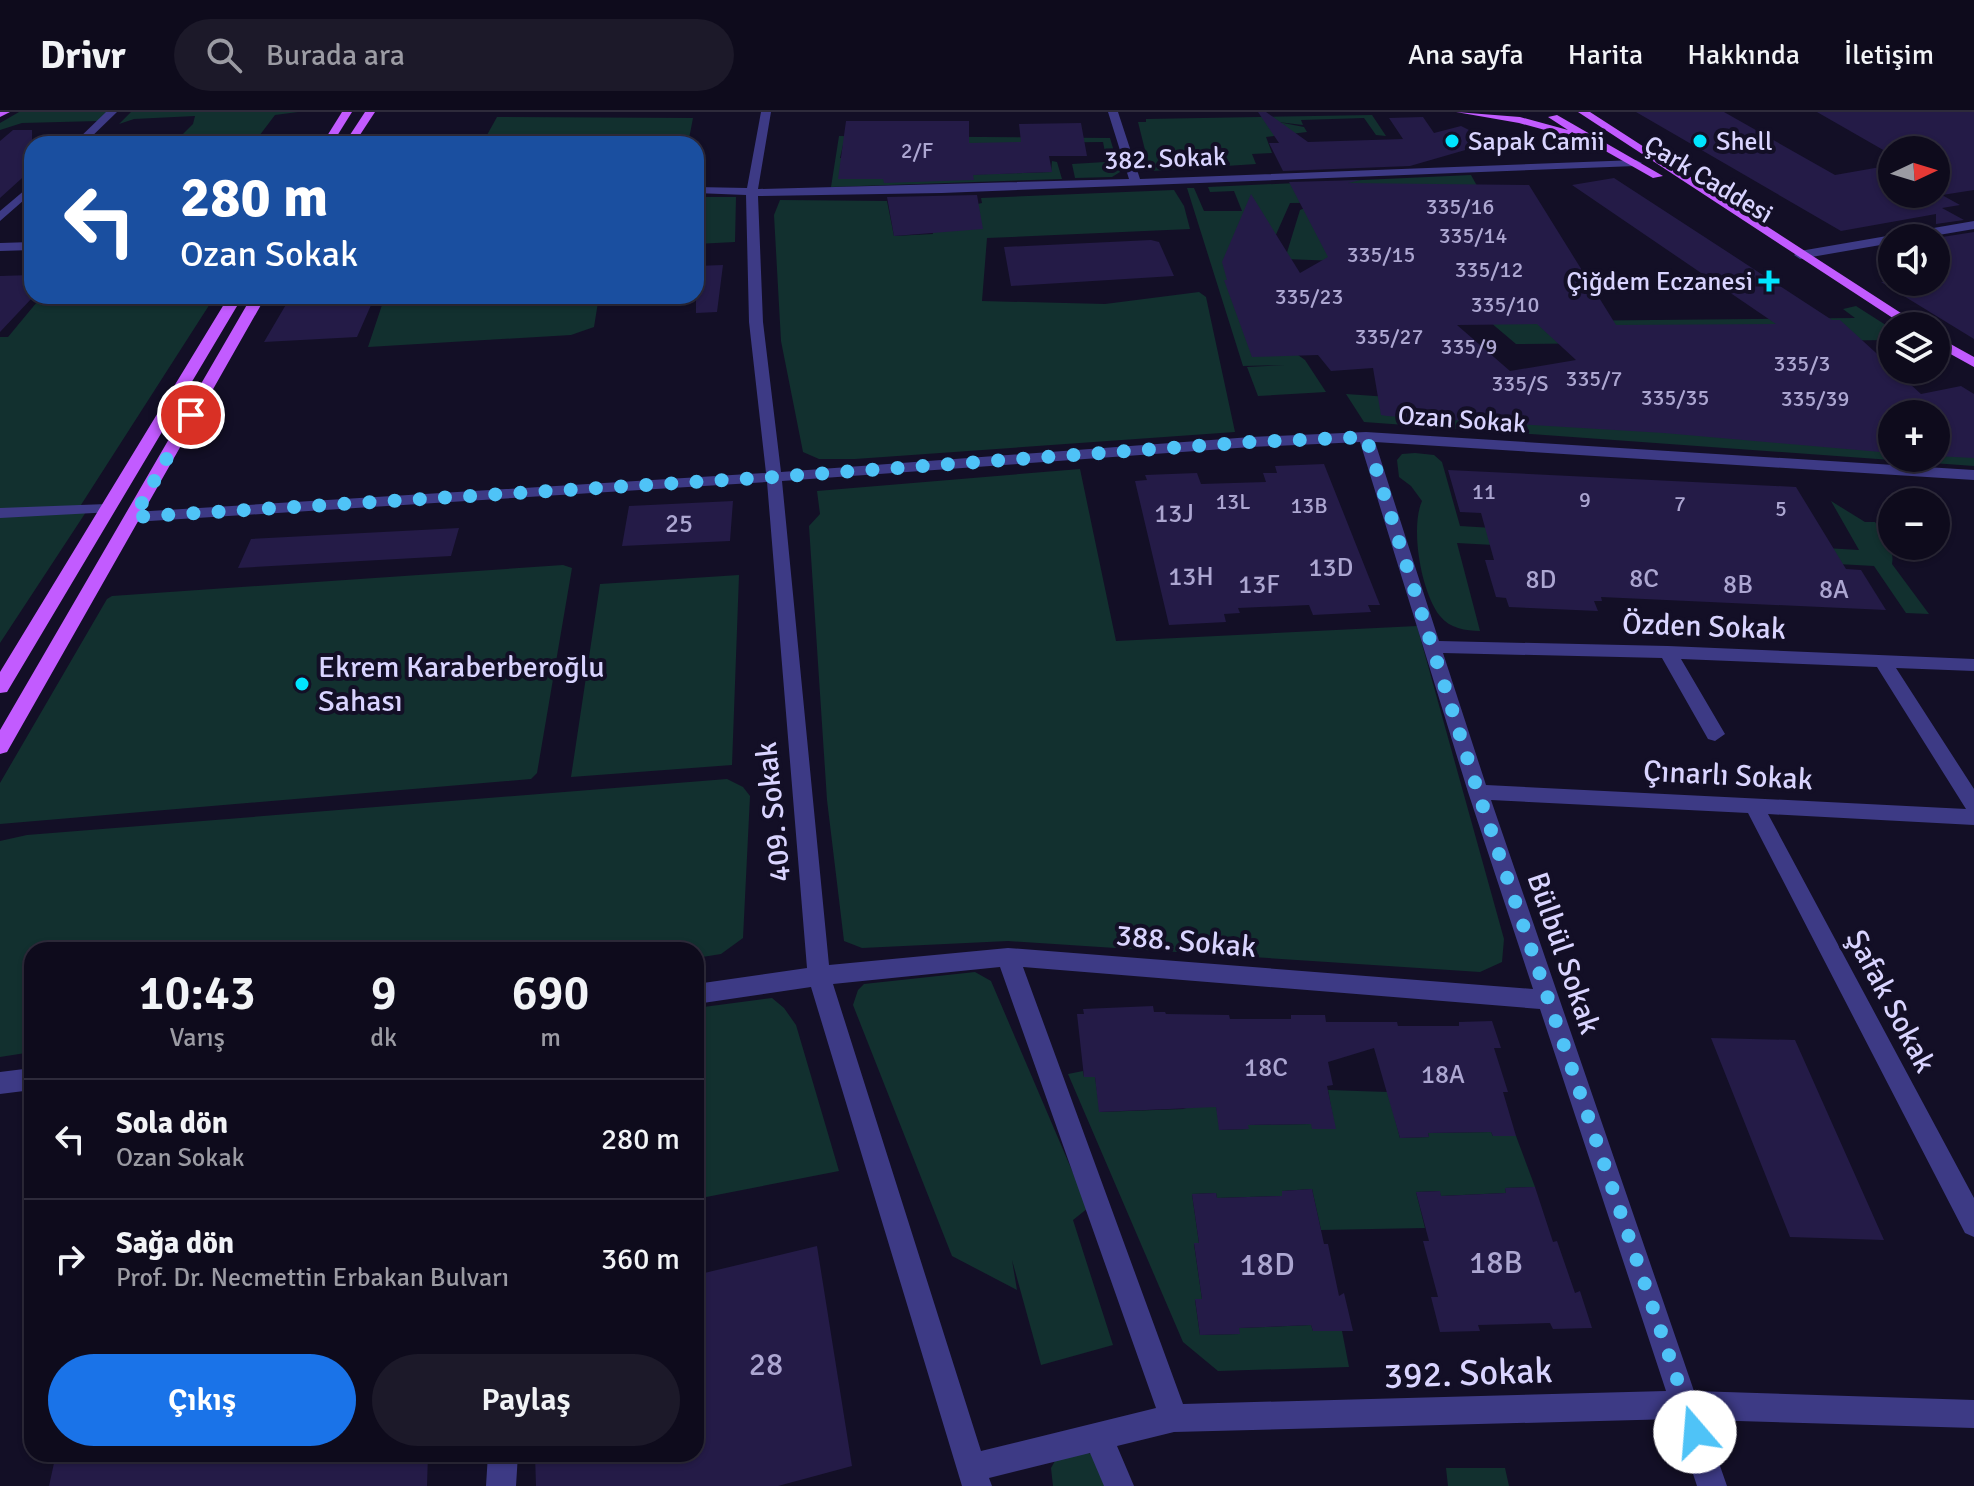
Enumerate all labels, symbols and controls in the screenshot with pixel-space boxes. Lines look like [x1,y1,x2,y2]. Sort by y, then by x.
search box [174,19,734,91]
text: Drivr [40,32,126,79]
icon: search [202,33,246,77]
text: Burada ara [266,37,405,74]
text: Ana sayfa [1408,38,1524,72]
text: Harita [1568,38,1643,72]
text: Hakkında [1687,38,1800,72]
text: İletişim [1844,38,1934,72]
place label: Sapak Camii [1468,126,1605,158]
place label: Shell [1716,126,1773,158]
street label: Çark Caddesi [1638,129,1779,231]
marker: Sapak Camii [1443,132,1461,150]
marker: Shell [1691,132,1709,150]
north arrow [1878,136,1950,208]
map controls [1878,136,1950,560]
house number: 2/F [901,137,933,164]
street label: 382. Sokak [1104,141,1227,177]
text: 280 m [180,163,328,232]
icon: left [48,168,152,272]
house number: 335/16 [1426,193,1494,220]
house number: 335/14 [1439,222,1507,249]
button: sound [1878,224,1950,296]
text: Ozan Sokak [180,232,358,277]
house number: 335/15 [1347,241,1415,268]
house number: 335/12 [1455,256,1523,283]
place label: Çiğdem Eczanesi [1566,266,1753,298]
marker: Çiğdem Eczanesi [1760,272,1778,290]
house number: 335/23 [1275,283,1343,310]
house number: 335/10 [1471,291,1539,318]
button: layers [1878,312,1950,384]
house number: 335/27 [1355,323,1423,350]
house number: 335/9 [1441,333,1497,360]
house number: 335/3 [1774,350,1830,377]
house number: 335/7 [1566,365,1622,392]
house number: 335/S [1491,370,1549,397]
pin [157,381,225,449]
house number: 335/35 [1641,384,1709,411]
house number: 335/39 [1781,385,1849,412]
icon: arrive [169,393,213,437]
street label: Ozan Sokak [1397,400,1527,440]
button: + [1878,400,1950,472]
house number: 11 [1472,478,1496,505]
house number: 9 [1579,486,1591,513]
house number: 13L [1215,488,1251,515]
button: − [1878,488,1950,560]
house number: 7 [1674,490,1686,517]
house number: 13B [1290,492,1328,519]
house number: 5 [1775,495,1787,522]
house number: 13J [1154,498,1194,530]
house number: 25 [665,508,693,540]
house number: 13D [1309,552,1353,584]
house number: 13H [1168,561,1214,593]
house number: 8C [1629,563,1659,595]
house number: 8D [1526,564,1556,596]
house number: 13F [1238,569,1280,601]
house number: 8B [1723,569,1753,601]
house number: 8A [1819,574,1849,606]
street label: Özden Sokak [1621,605,1787,648]
place label: Ekrem Karaberberoğlu Sahası [318,649,605,720]
marker: Ekrem Karaberberoğlu Sahası [293,675,311,693]
street label: 409. Sokak [748,740,799,884]
street label: Çınarlı Sokak [1642,753,1814,798]
street label: Bülbül Sokak [1519,867,1608,1039]
street label: 388. Sokak [1114,917,1258,966]
street label: Şafak Sokak [1838,924,1944,1079]
text: 10:43 [139,964,256,1023]
text: 9 [371,964,397,1023]
text: 690 [512,964,589,1023]
text: Varış [169,1022,225,1054]
text: dk [370,1022,397,1054]
text: m [540,1022,561,1054]
house number: 18C [1244,1052,1288,1084]
house number: 18A [1421,1059,1465,1091]
text: Sola dön [116,1105,228,1142]
icon: left [48,1117,92,1161]
text: 280 m [601,1121,680,1158]
text: Ozan Sokak [116,1142,245,1174]
text: Sağa dön [116,1225,234,1262]
icon: right [48,1237,92,1281]
text: 360 m [601,1241,680,1278]
house number: 18B [1469,1243,1523,1282]
house number: 18D [1239,1245,1295,1284]
text: Prof. Dr. Necmettin Erbakan Bulvarı [116,1262,509,1294]
house number: 28 [749,1345,783,1384]
street label: 392. Sokak [1383,1348,1553,1399]
button: Çıkış [48,1354,356,1446]
button: Paylaş [372,1354,680,1446]
position arrow [1653,1390,1737,1474]

